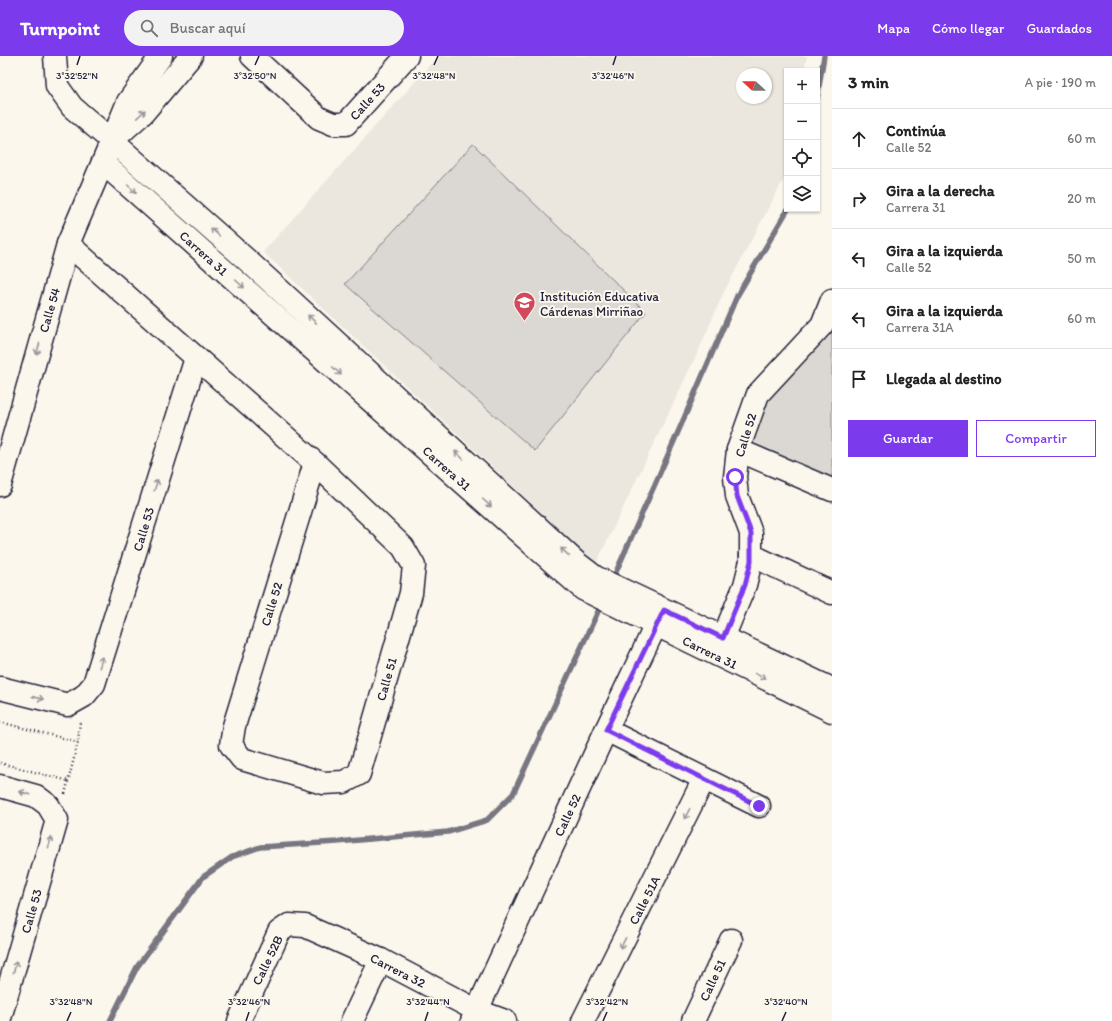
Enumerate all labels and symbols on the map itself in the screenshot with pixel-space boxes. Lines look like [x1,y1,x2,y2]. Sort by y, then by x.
north arrow [736,68,772,104]
text: 3°32'52"N [56,69,98,82]
text: 3°32'50"N [234,69,277,82]
text: 3°32'48"N [413,69,456,82]
text: 3°32'46"N [592,69,635,82]
street label: Calle 53 [347,79,388,123]
one-way arrow [136,109,146,119]
one-way arrow [127,184,137,194]
street label: Carrera 31 [177,228,231,279]
one-way arrow [211,228,221,237]
one-way arrow [235,280,245,289]
street label: Calle 54 [36,286,63,334]
place label: Institución Educativa Cárdenas Mirriñao [540,289,659,319]
school or university icon: Institución Educativa Cárdenas Mirriñao [511,290,537,323]
one-way arrow [306,315,317,324]
one-way arrow [34,342,41,355]
one-way arrow [332,366,342,375]
street label: Calle 52 [732,411,759,459]
street label: Carrera 31 [420,443,474,494]
one-way arrow [454,450,464,460]
route start [726,468,744,486]
one-way arrow [153,479,160,492]
one-way arrow [481,499,492,508]
street label: Calle 53 [130,505,157,553]
one-way arrow [560,548,570,557]
street label: Calle 52 [258,580,285,628]
street label: Carrera 31 [680,633,740,672]
one-way arrow [98,656,105,669]
street label: Calle 51 [373,656,400,703]
one-way arrow [753,673,765,680]
one-way arrow [31,695,44,703]
one-way arrow [19,789,32,796]
street label: Calle 52 [551,791,584,839]
route end [750,797,768,815]
one-way arrow [683,807,690,819]
one-way arrow [47,836,54,849]
street label: Calle 51A [626,873,663,927]
street label: Calle 53 [18,887,45,935]
street label: Calle 52B [249,933,286,988]
one-way arrow [618,936,626,948]
street label: Carrera 32 [368,950,428,991]
street label: Calle 51 [696,957,729,1004]
one-way arrow [11,961,19,974]
text: 3°32'48"N [50,995,93,1008]
text: 3°32'46"N [228,995,271,1008]
text: 3°32'44"N [406,995,450,1008]
text: 3°32'42"N [586,995,629,1008]
text: 3°32'40"N [764,995,808,1008]

